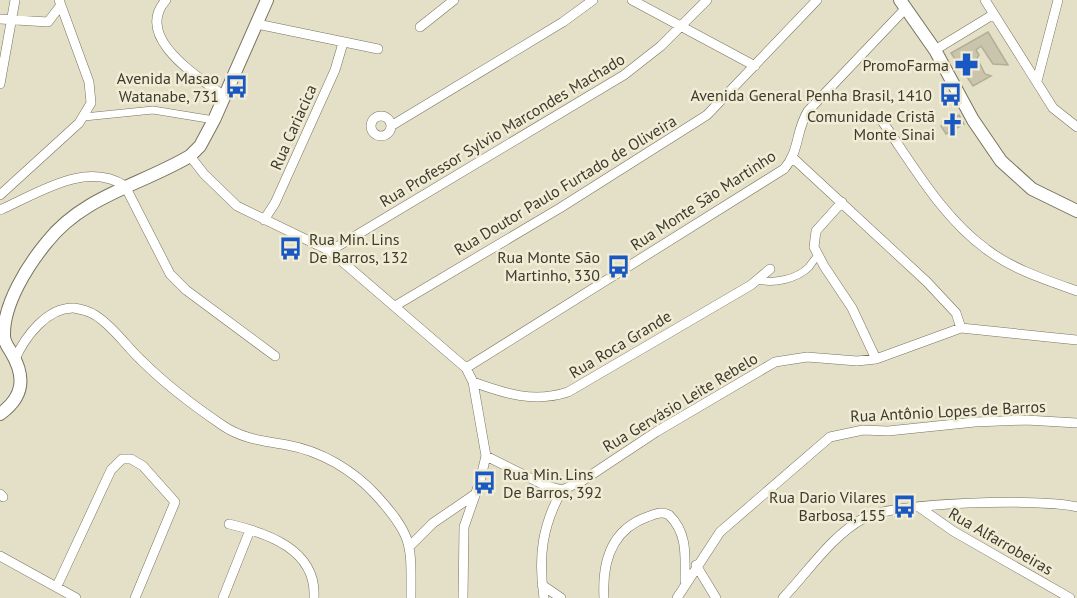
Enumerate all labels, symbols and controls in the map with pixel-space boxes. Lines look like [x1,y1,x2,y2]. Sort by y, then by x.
street label: Rua Professor Sylvio Marcondes Machado [376,49,628,211]
pharmacy icon: PromoFarma [954,52,980,78]
place label: PromoFarma [862,55,949,75]
place label: Avenida Masao Watanabe, 731 [117,68,219,106]
bus stop icon: Avenida Masao Watanabe, 731 [224,74,250,100]
street label: Rua Cariacica [265,81,321,173]
bus stop icon: Avenida General Penha Brasil, 1410 [937,82,963,108]
place label: Avenida General Penha Brasil, 1410 [690,85,932,105]
place label: Comunidade Cristã Monte Sinai [807,106,935,144]
street label: Rua Doutor Paulo Furtado de Oliveira [450,111,680,259]
church icon: Comunidade Cristã Monte Sinai [940,112,966,138]
street label: Rua Monte São Martinho [627,145,779,255]
place label: Rua Min. Lins De Barros, 132 [309,229,408,267]
bus stop icon: Rua Min. Lins De Barros, 132 [278,235,304,261]
place label: Rua Monte São Martinho, 330 [497,247,600,285]
bus stop icon: Rua Monte São Martinho, 330 [605,253,631,279]
street label: Rua Roca Grande [565,306,675,382]
street label: Rua Gervásio Leite Rebelo [599,348,761,456]
street label: Rua Antônio Lopes de Barros [850,396,1046,426]
place label: Rua Min. Lins De Barros, 392 [503,464,602,502]
bus stop icon: Rua Min. Lins De Barros, 392 [472,470,498,496]
place label: Rua Dario Vilares Barbosa, 155 [769,487,886,525]
bus stop icon: Rua Dario Vilares Barbosa, 155 [891,493,917,519]
street label: Rua Alfarrobeiras [945,503,1057,579]

